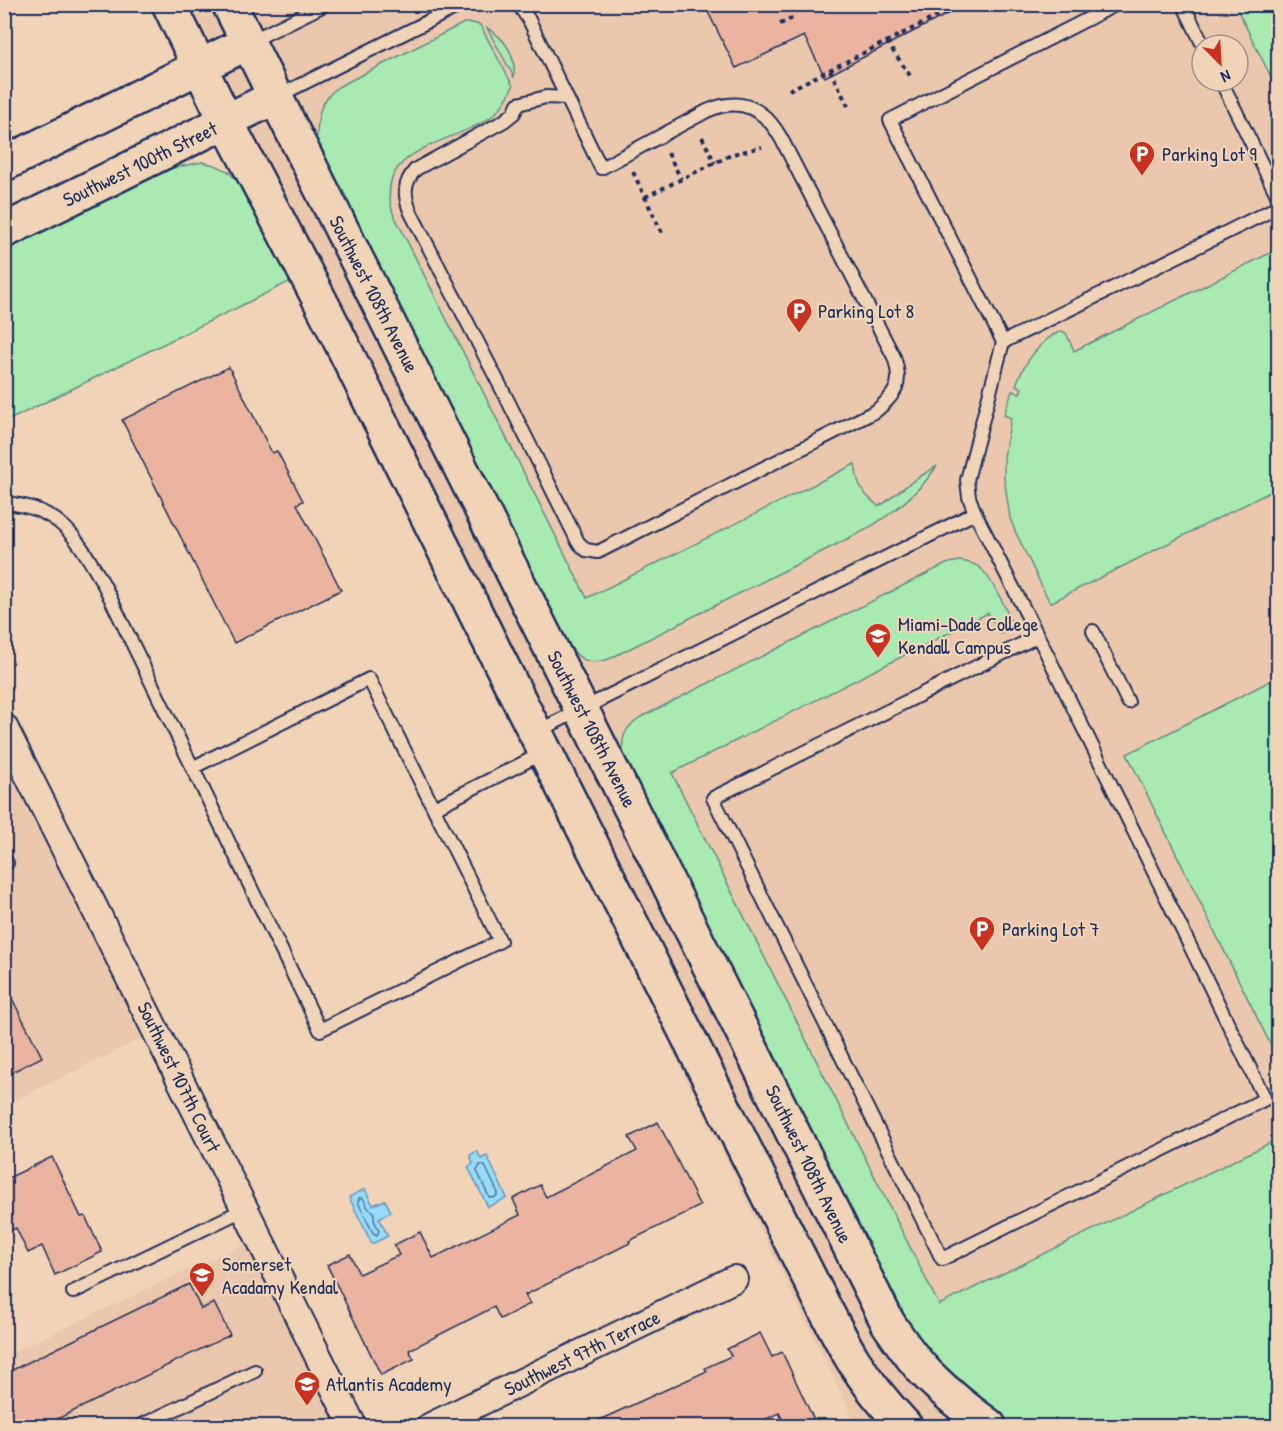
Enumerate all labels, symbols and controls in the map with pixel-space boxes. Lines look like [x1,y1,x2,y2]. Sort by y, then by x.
north arrow [1190,33,1250,93]
text: N [1217,65,1234,89]
street label: Southwest 100th Street [58,114,222,213]
parking icon: Parking Lot 9 [1127,139,1157,177]
place label: Parking Lot 9 [1162,140,1257,167]
street label: Southwest 108th Avenue [323,211,426,377]
parking icon: Parking Lot 8 [784,296,814,334]
place label: Parking Lot 8 [818,297,914,324]
place label: Miami-Dade College Kendall Campus [898,610,1039,660]
school or university icon: Miami-Dade College Kendall Campus [863,621,893,659]
street label: Southwest 108th Avenue [541,646,644,812]
parking icon: Parking Lot 7 [967,914,997,952]
place label: Parking Lot 7 [1002,915,1099,942]
street label: Southwest 107th Court [131,997,228,1158]
street label: Southwest 108th Avenue [760,1080,859,1247]
place label: Somerset Acadamy Kendal [222,1250,339,1300]
school or university icon: Somerset Acadamy Kendal [187,1260,217,1298]
street label: Southwest 97th Terrace [499,1303,664,1402]
school or university icon: Atlantis Academy [292,1369,322,1407]
place label: Atlantis Academy [326,1370,452,1397]

